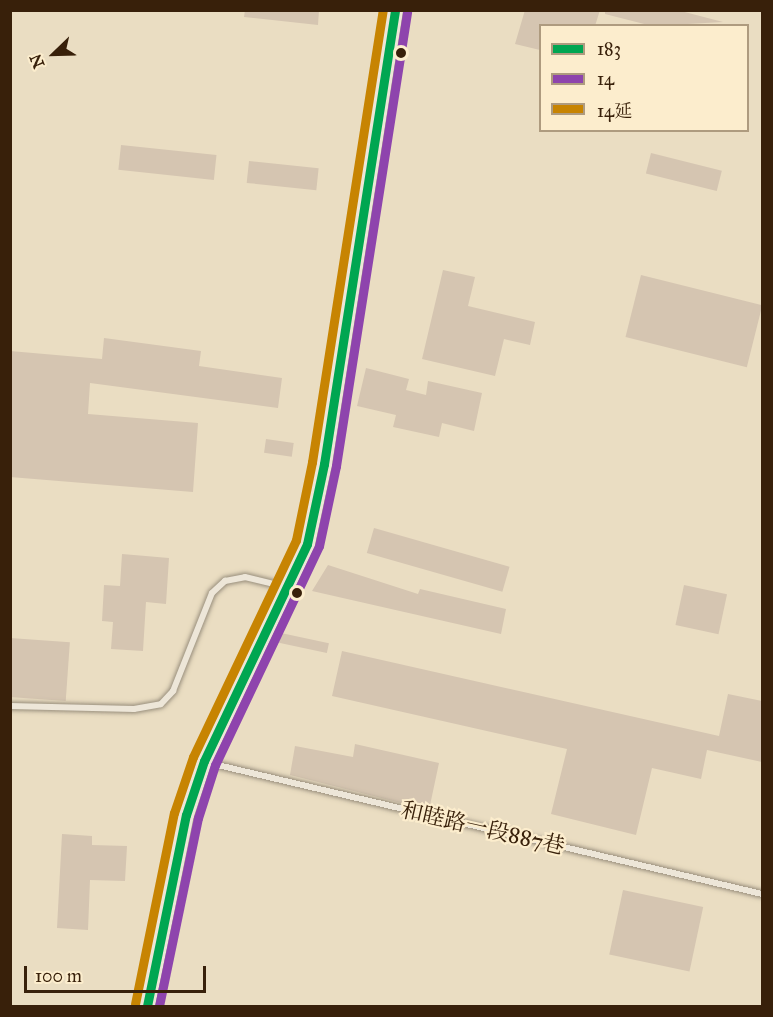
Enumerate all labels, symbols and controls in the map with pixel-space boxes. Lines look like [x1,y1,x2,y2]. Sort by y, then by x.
north arrow [24,24,84,84]
legend [539,24,749,132]
text: 183 [597,38,621,60]
unlabelled marker [395,47,407,59]
text: N [26,51,48,71]
text: 14 [597,68,614,90]
text: 14延 [597,100,632,122]
unlabelled marker [291,587,303,599]
street label: 和睦路一段887巷 [399,796,567,860]
scale bar [27,954,208,992]
text: 100 m [35,965,82,987]

